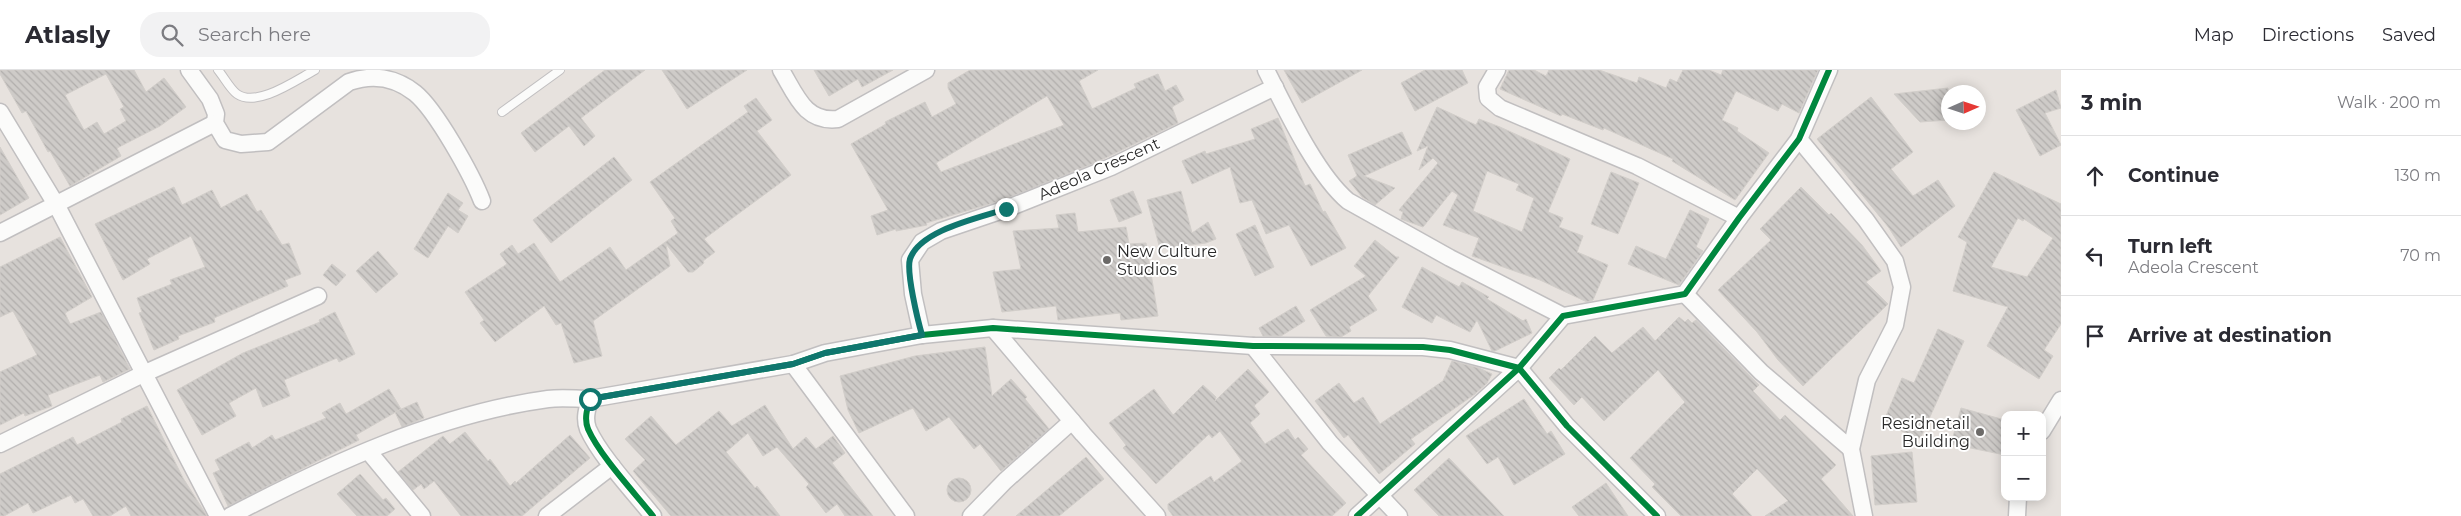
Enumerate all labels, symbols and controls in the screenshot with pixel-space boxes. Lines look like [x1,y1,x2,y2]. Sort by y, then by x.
search box [140,12,490,57]
text: Atlasly [25,20,110,49]
icon: search [158,21,186,49]
text: Search here [198,23,311,46]
text: Map [2194,24,2234,46]
text: Directions [2262,24,2354,46]
text: Saved [2382,24,2436,46]
north arrow [1941,85,1986,130]
text: 3 min [2081,90,2142,115]
text: Walk · 200 m [2337,93,2441,112]
street label: Adeola Crescent [1035,134,1163,204]
icon: ahead [2081,162,2109,190]
text: Continue [2128,164,2219,187]
text: 130 m [2394,166,2441,185]
route end [995,198,1018,221]
text: Turn left [2128,235,2213,258]
place label: New Culture Studios [1117,242,1217,279]
icon: left [2081,242,2109,270]
text: 70 m [2400,246,2441,265]
marker: New Culture Studios [1101,254,1113,266]
text: Adeola Crescent [2128,258,2259,277]
icon: arrive [2081,322,2109,350]
text: Arrive at destination [2128,324,2332,347]
route start [579,388,602,411]
map controls [2001,411,2046,501]
button: + [2001,411,2046,456]
place label: Residnetail Building [1881,414,1970,451]
marker: Residnetail Building [1974,426,1986,438]
button: − [2001,456,2046,501]

